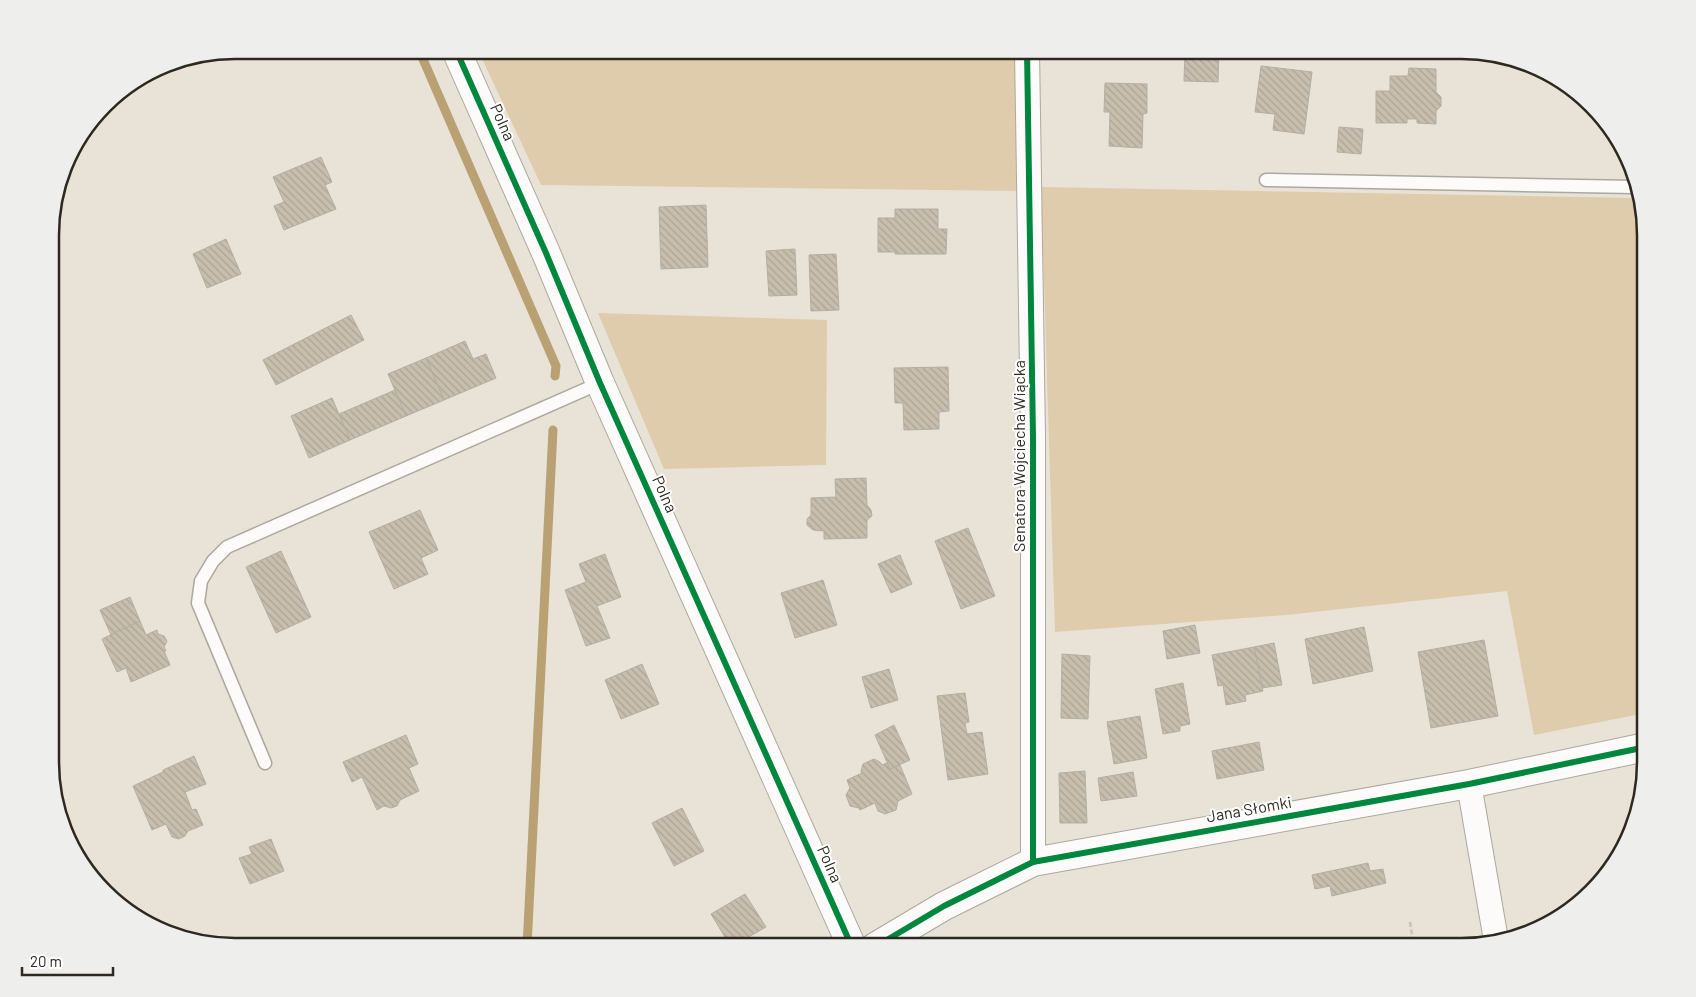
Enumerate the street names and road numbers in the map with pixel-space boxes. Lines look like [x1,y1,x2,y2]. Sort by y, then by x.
street label: Polna [487,100,520,143]
street label: Senatora Wojciecha Wiącka [1009,360,1028,552]
street label: Polna [649,472,682,515]
street label: Jana Słomki [1205,792,1293,825]
street label: Polna [814,842,847,885]

